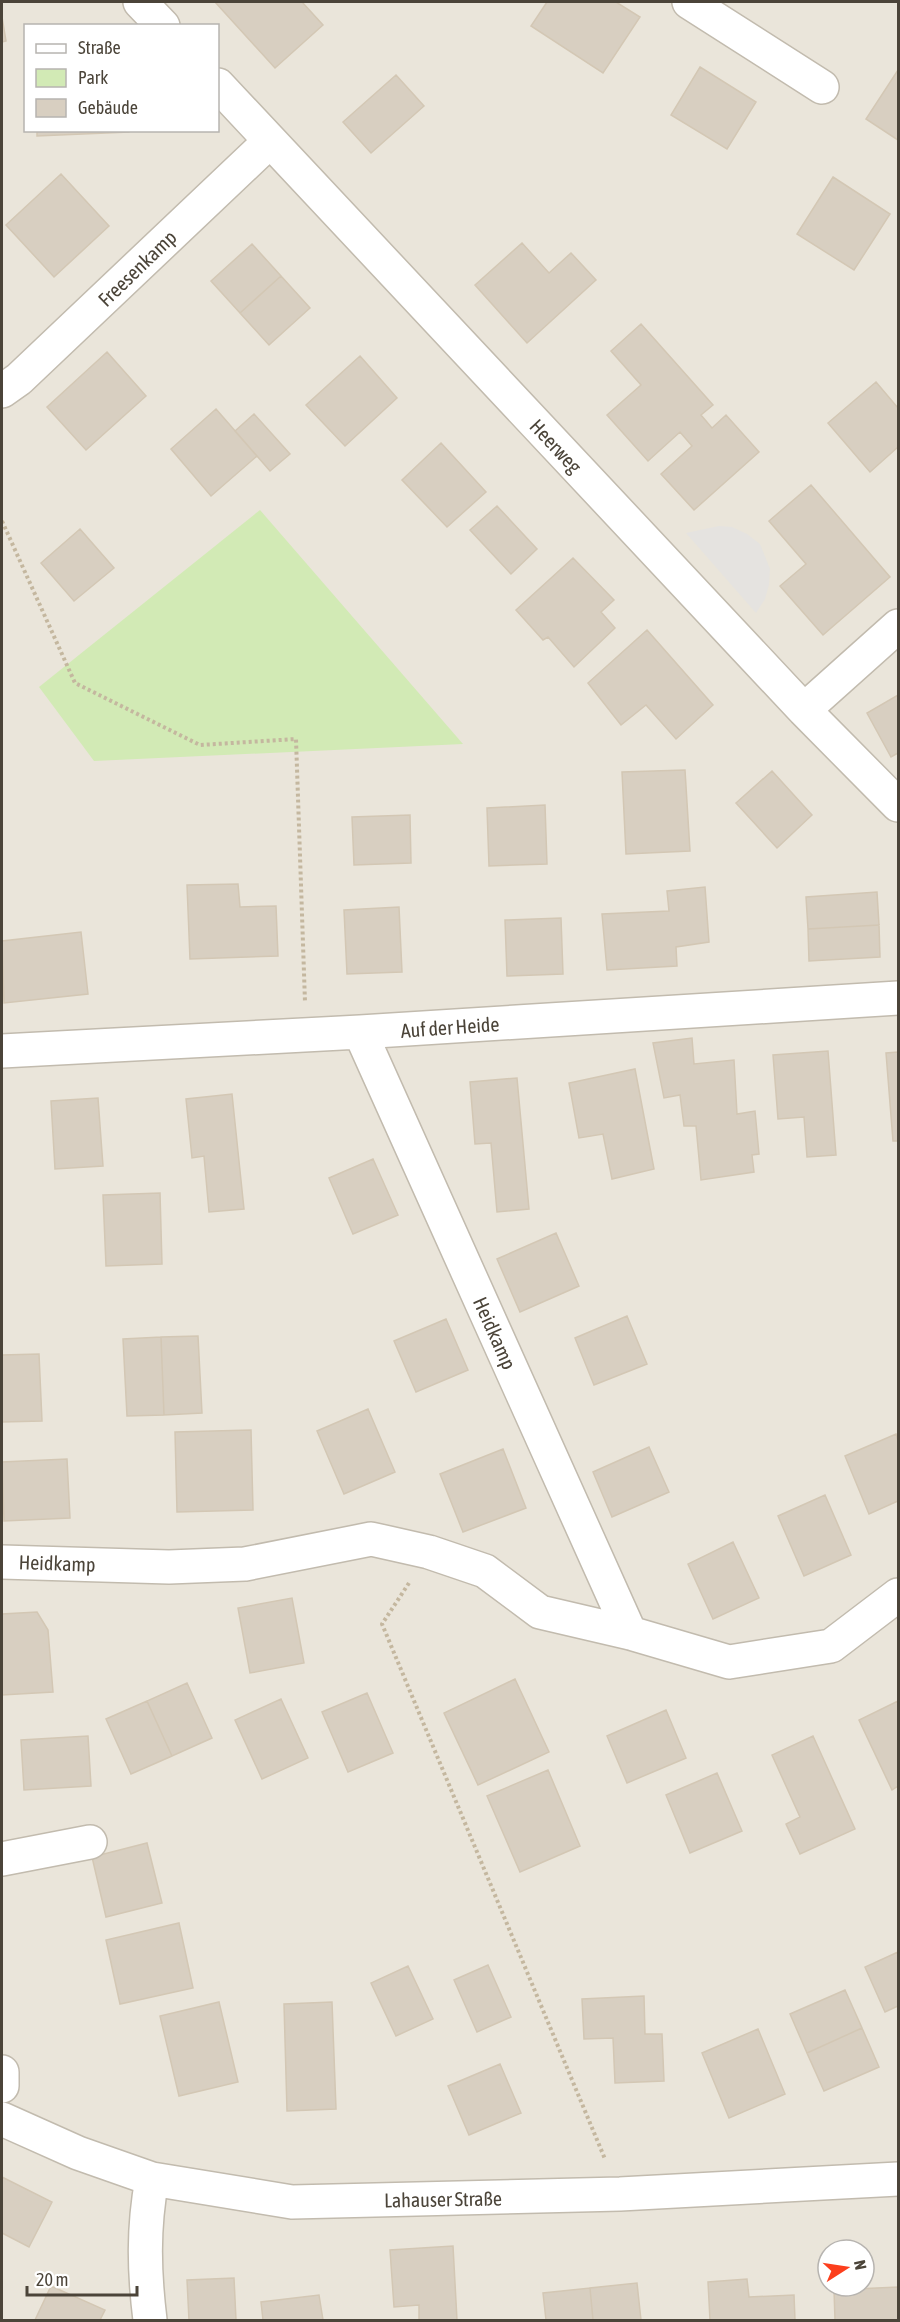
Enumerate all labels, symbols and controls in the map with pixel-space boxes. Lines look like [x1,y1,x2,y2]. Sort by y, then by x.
legend [24,24,219,132]
text: Straße [78,37,121,58]
text: Park [78,67,108,88]
text: Gebäude [78,97,138,118]
street label: Freesenkamp [93,225,181,311]
street label: Heerweg [525,414,587,478]
street label: Auf der Heide [400,1012,500,1042]
street label: Heidkamp [469,1293,521,1373]
street label: Heidkamp [18,1550,96,1576]
street label: Lahauser Straße [384,2186,502,2212]
north arrow [816,2238,876,2298]
text: N [851,2258,870,2271]
scale bar [27,2259,136,2297]
text: 20 m [36,2269,68,2290]

